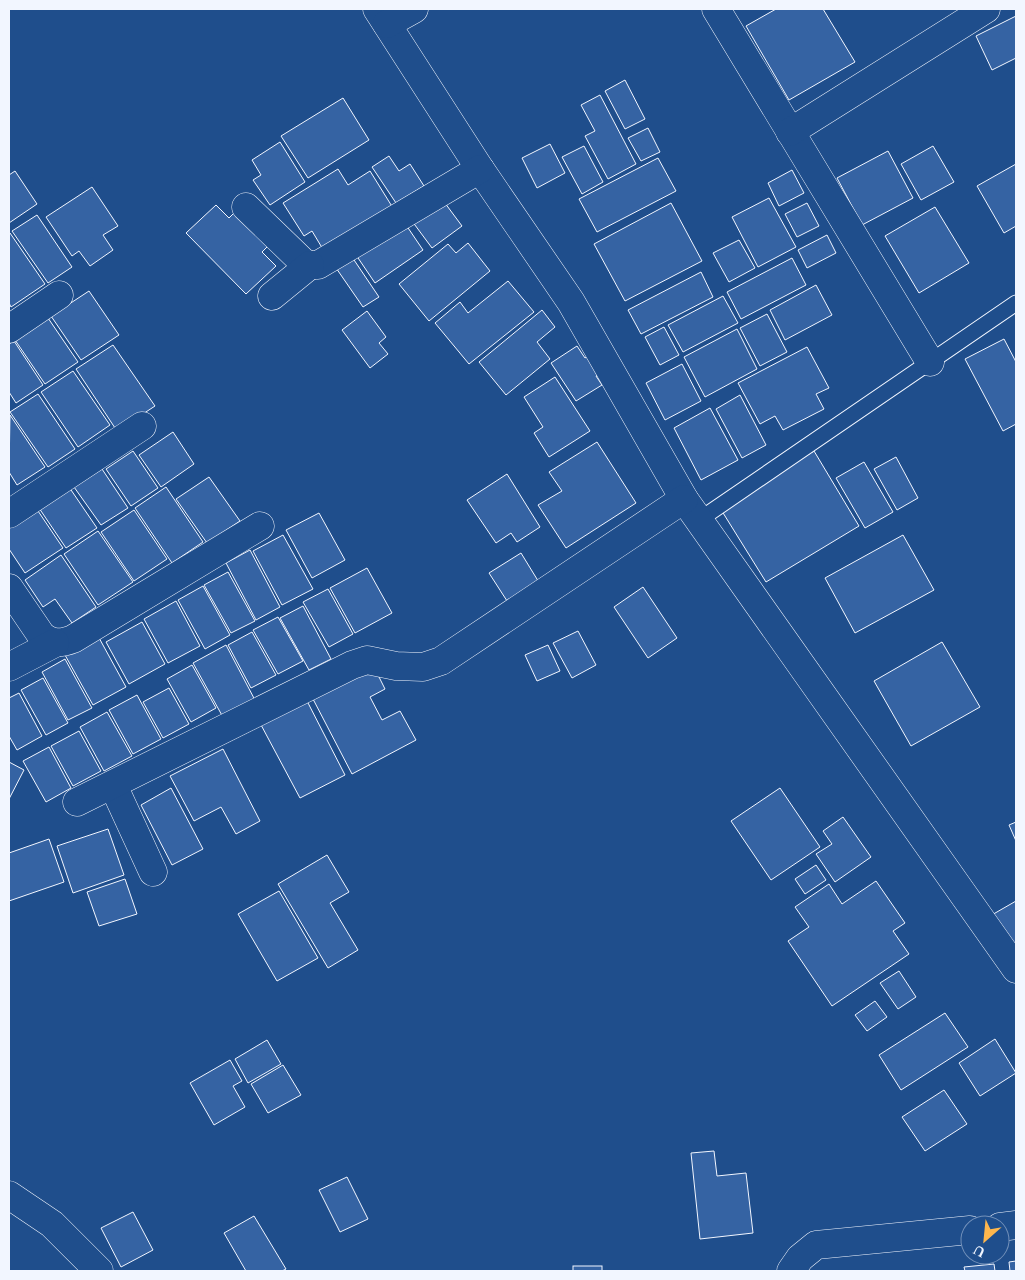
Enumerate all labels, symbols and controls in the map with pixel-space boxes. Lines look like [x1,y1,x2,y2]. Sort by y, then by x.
north arrow [960,1215,1010,1265]
text: U [969,1239,989,1263]

